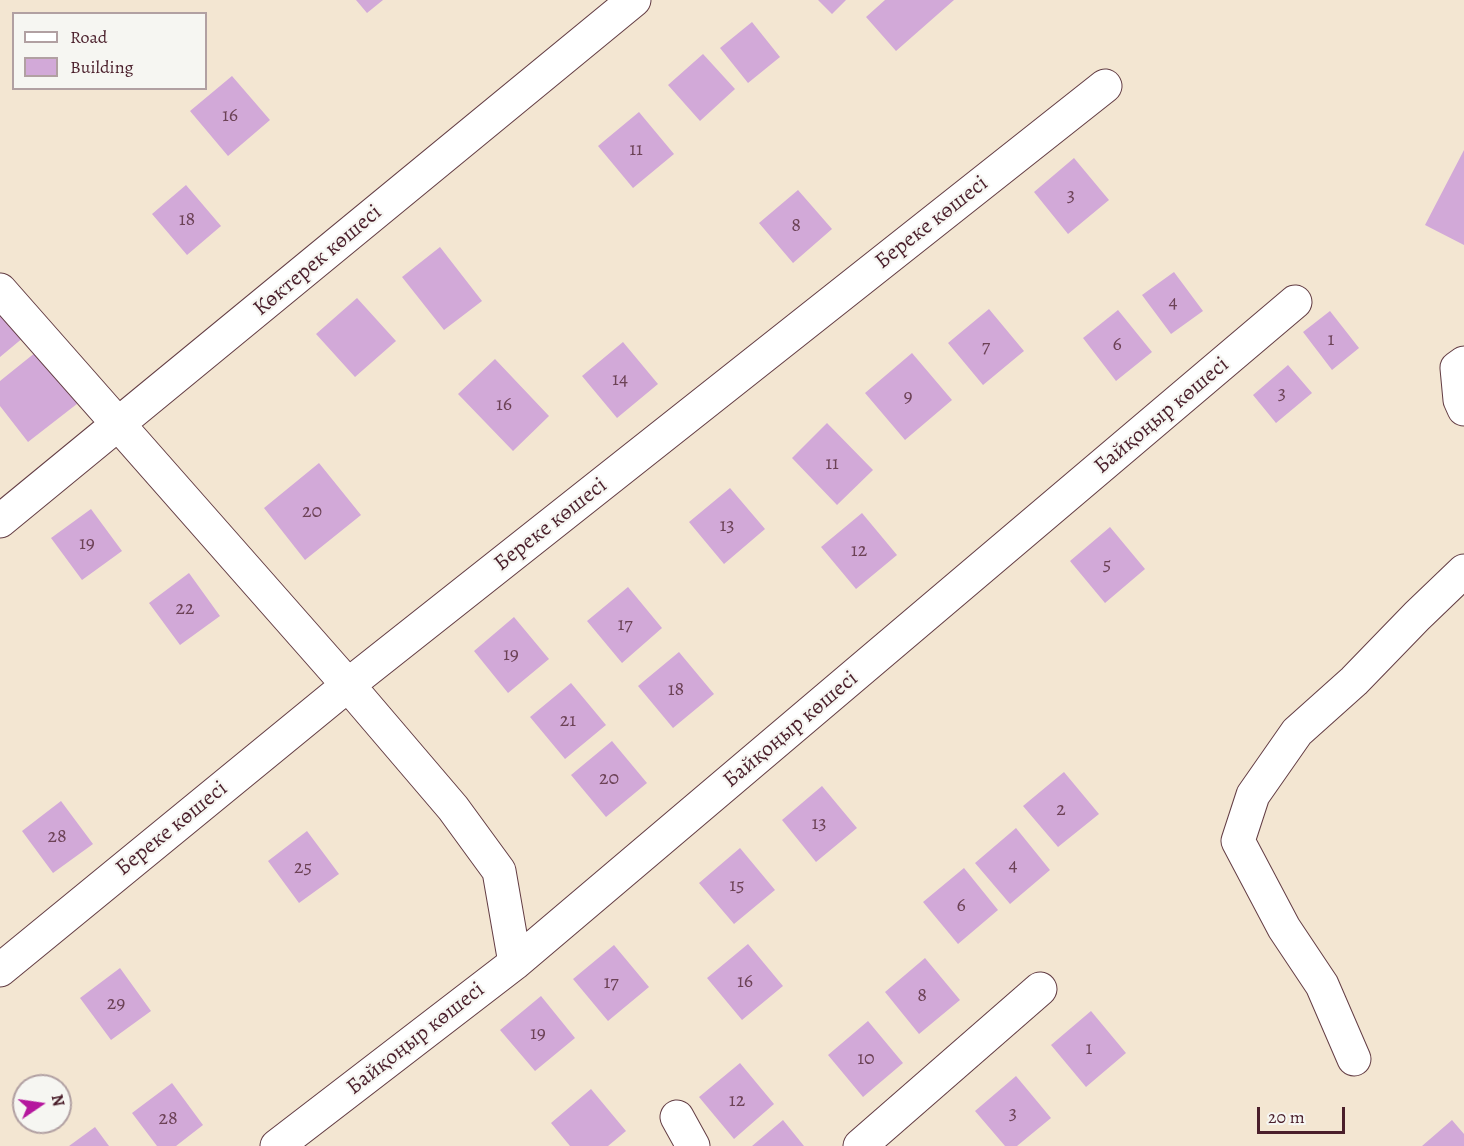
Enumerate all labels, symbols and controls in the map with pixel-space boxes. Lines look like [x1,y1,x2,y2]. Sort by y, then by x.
legend [12,12,207,90]
text: Road [70,25,107,49]
text: Building [70,55,134,79]
house number: 16 [222,104,238,128]
house number: 11 [629,138,643,162]
street label: Береке көшесі [870,171,994,275]
house number: 3 [1067,184,1075,208]
street label: Көктерек көшесі [249,200,387,322]
house number: 18 [179,208,195,232]
house number: 8 [791,214,801,238]
house number: 4 [1168,291,1178,315]
house number: 1 [1328,328,1334,352]
house number: 6 [1112,333,1122,357]
house number: 7 [982,335,990,359]
street label: Байқоңыр көшесі [1089,352,1235,480]
house number: 14 [612,368,628,392]
house number: 3 [1278,382,1286,406]
house number: 9 [903,385,913,409]
house number: 16 [496,393,512,417]
house number: 11 [825,452,839,476]
street label: Береке көшесі [489,473,613,577]
house number: 20 [302,500,322,524]
house number: 13 [719,514,735,538]
house number: 19 [79,532,95,556]
house number: 12 [851,539,867,563]
house number: 5 [1103,553,1111,577]
house number: 22 [176,597,194,621]
house number: 17 [617,613,633,637]
house number: 19 [503,643,519,667]
street label: Байқоңыр көшесі [718,666,864,794]
house number: 18 [668,678,684,702]
house number: 21 [560,709,576,733]
house number: 20 [599,767,619,791]
street label: Береке көшесі [111,776,233,882]
house number: 2 [1056,798,1066,822]
house number: 13 [811,812,827,836]
house number: 28 [47,825,67,849]
house number: 4 [1008,854,1018,878]
house number: 25 [294,856,312,880]
house number: 15 [729,874,745,898]
house number: 6 [956,894,966,918]
house number: 16 [737,970,753,994]
house number: 17 [603,971,619,995]
street label: Байқоңыр көшесі [342,977,490,1101]
house number: 8 [917,984,927,1008]
house number: 29 [107,992,125,1016]
house number: 19 [530,1022,546,1046]
house number: 1 [1086,1037,1092,1061]
house number: 10 [857,1047,875,1071]
north arrow [12,1074,72,1134]
house number: 12 [729,1089,745,1113]
text: N [46,1092,70,1109]
scale bar [1260,1095,1348,1133]
house number: 3 [1009,1102,1017,1126]
text: 20 m [1268,1105,1305,1129]
house number: 28 [158,1107,178,1131]

